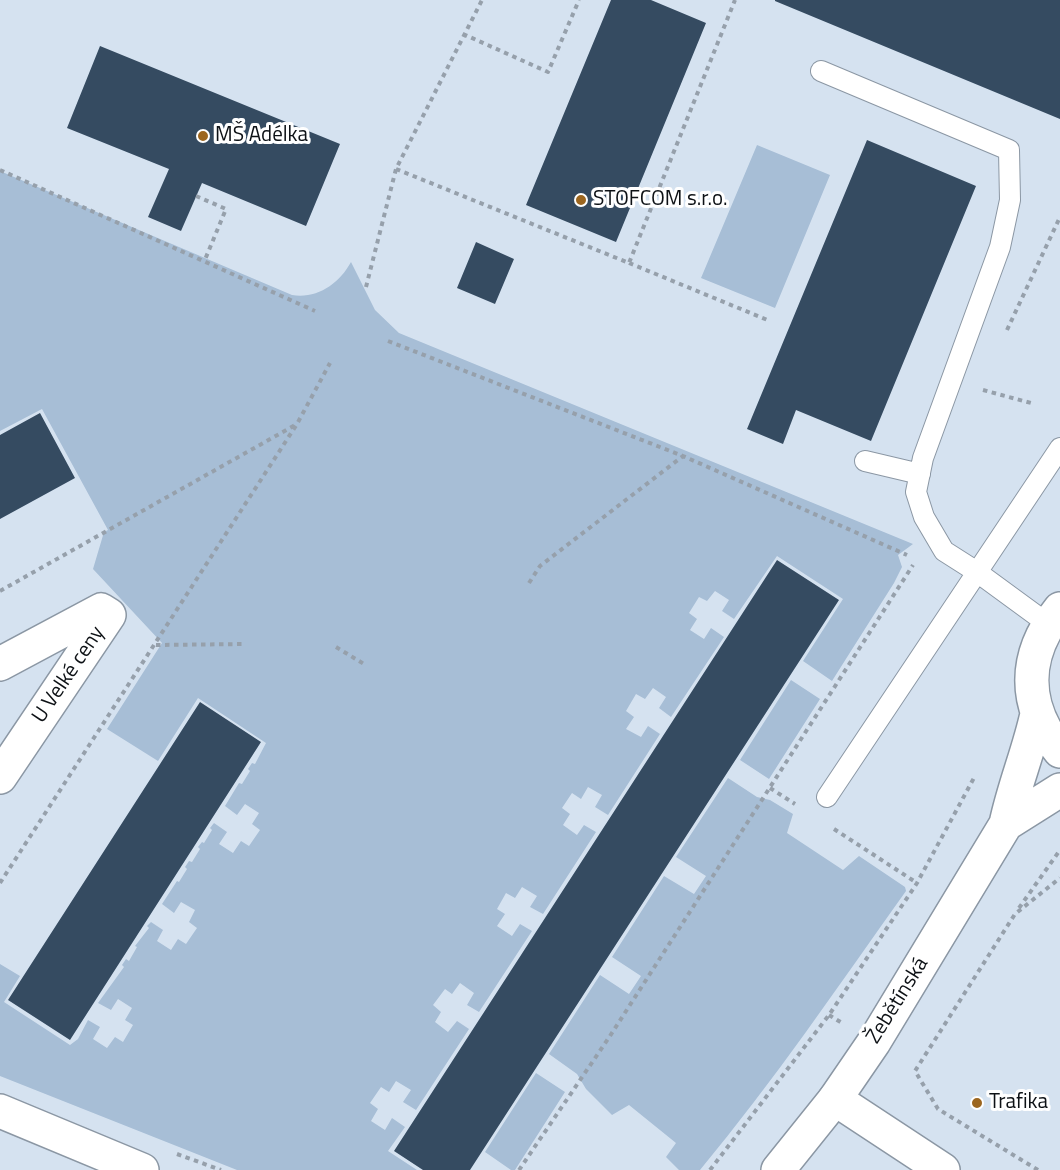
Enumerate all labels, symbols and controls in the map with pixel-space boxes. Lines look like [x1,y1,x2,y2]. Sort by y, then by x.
place label: MŠ Adélka [215,123,308,149]
marker: MŠ Adélka [196,129,210,143]
place label: STOFCOM s.r.o. [593,187,728,213]
marker: STOFCOM s.r.o. [574,193,588,207]
street label: U Velké ceny [27,622,111,728]
street label: Žebětínská [862,953,934,1049]
place label: Trafika [989,1090,1048,1116]
marker: Trafika [970,1096,984,1110]

